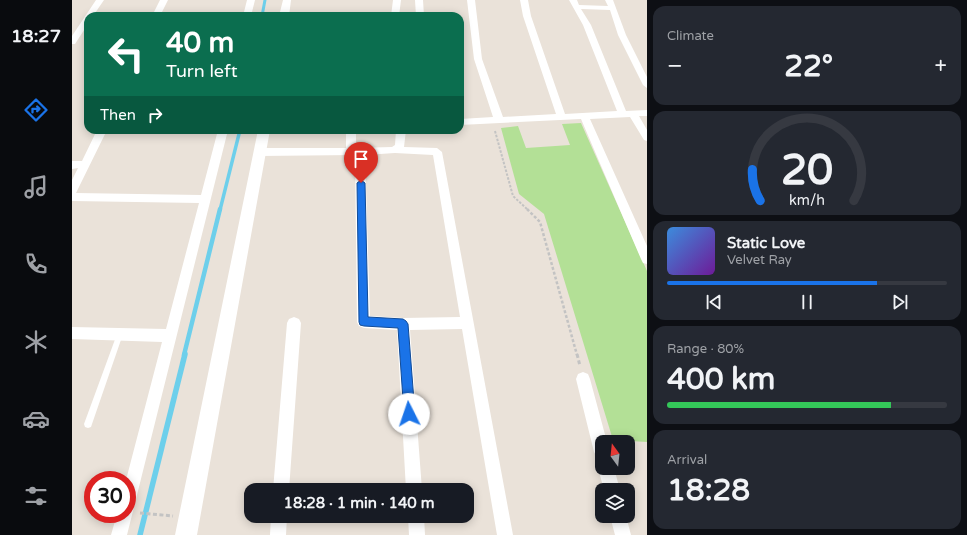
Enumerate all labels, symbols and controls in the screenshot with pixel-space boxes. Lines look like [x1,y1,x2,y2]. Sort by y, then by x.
text: 18:27 [11,25,61,47]
text: 40 m [166,26,234,60]
icon: left [100,28,152,80]
text: Climate [667,28,714,44]
text: 22° [784,48,833,85]
text: − [667,53,683,79]
text: + [935,53,947,79]
text: Turn left [166,60,238,82]
icon: directions [22,96,50,124]
icon: right [144,104,166,126]
text: Then [100,106,136,124]
pin [344,142,378,183]
text: 20 [781,146,833,196]
icon: arrive [350,148,372,170]
icon: music [22,173,50,201]
text: km/h [789,191,825,208]
text: Static Love [727,234,805,252]
icon: phone [22,250,50,278]
text: Velvet Ray [727,252,792,268]
icon: previous [703,291,725,313]
icon: pause [796,291,818,313]
icon: next [889,291,911,313]
icon: climate [22,328,50,356]
text: Range · 80% [667,341,744,357]
text: 400 km [667,361,775,398]
position arrow [388,393,430,435]
icon: car [22,405,50,433]
north arrow [595,435,635,475]
map controls [595,435,635,523]
text: Arrival [667,452,707,468]
speed limit sign: 30 [84,471,136,523]
text: 18:28 [667,472,750,509]
icon: filters [22,482,50,510]
button: layers [595,483,635,523]
text: 18:28 · 1 min · 140 m [284,494,434,512]

